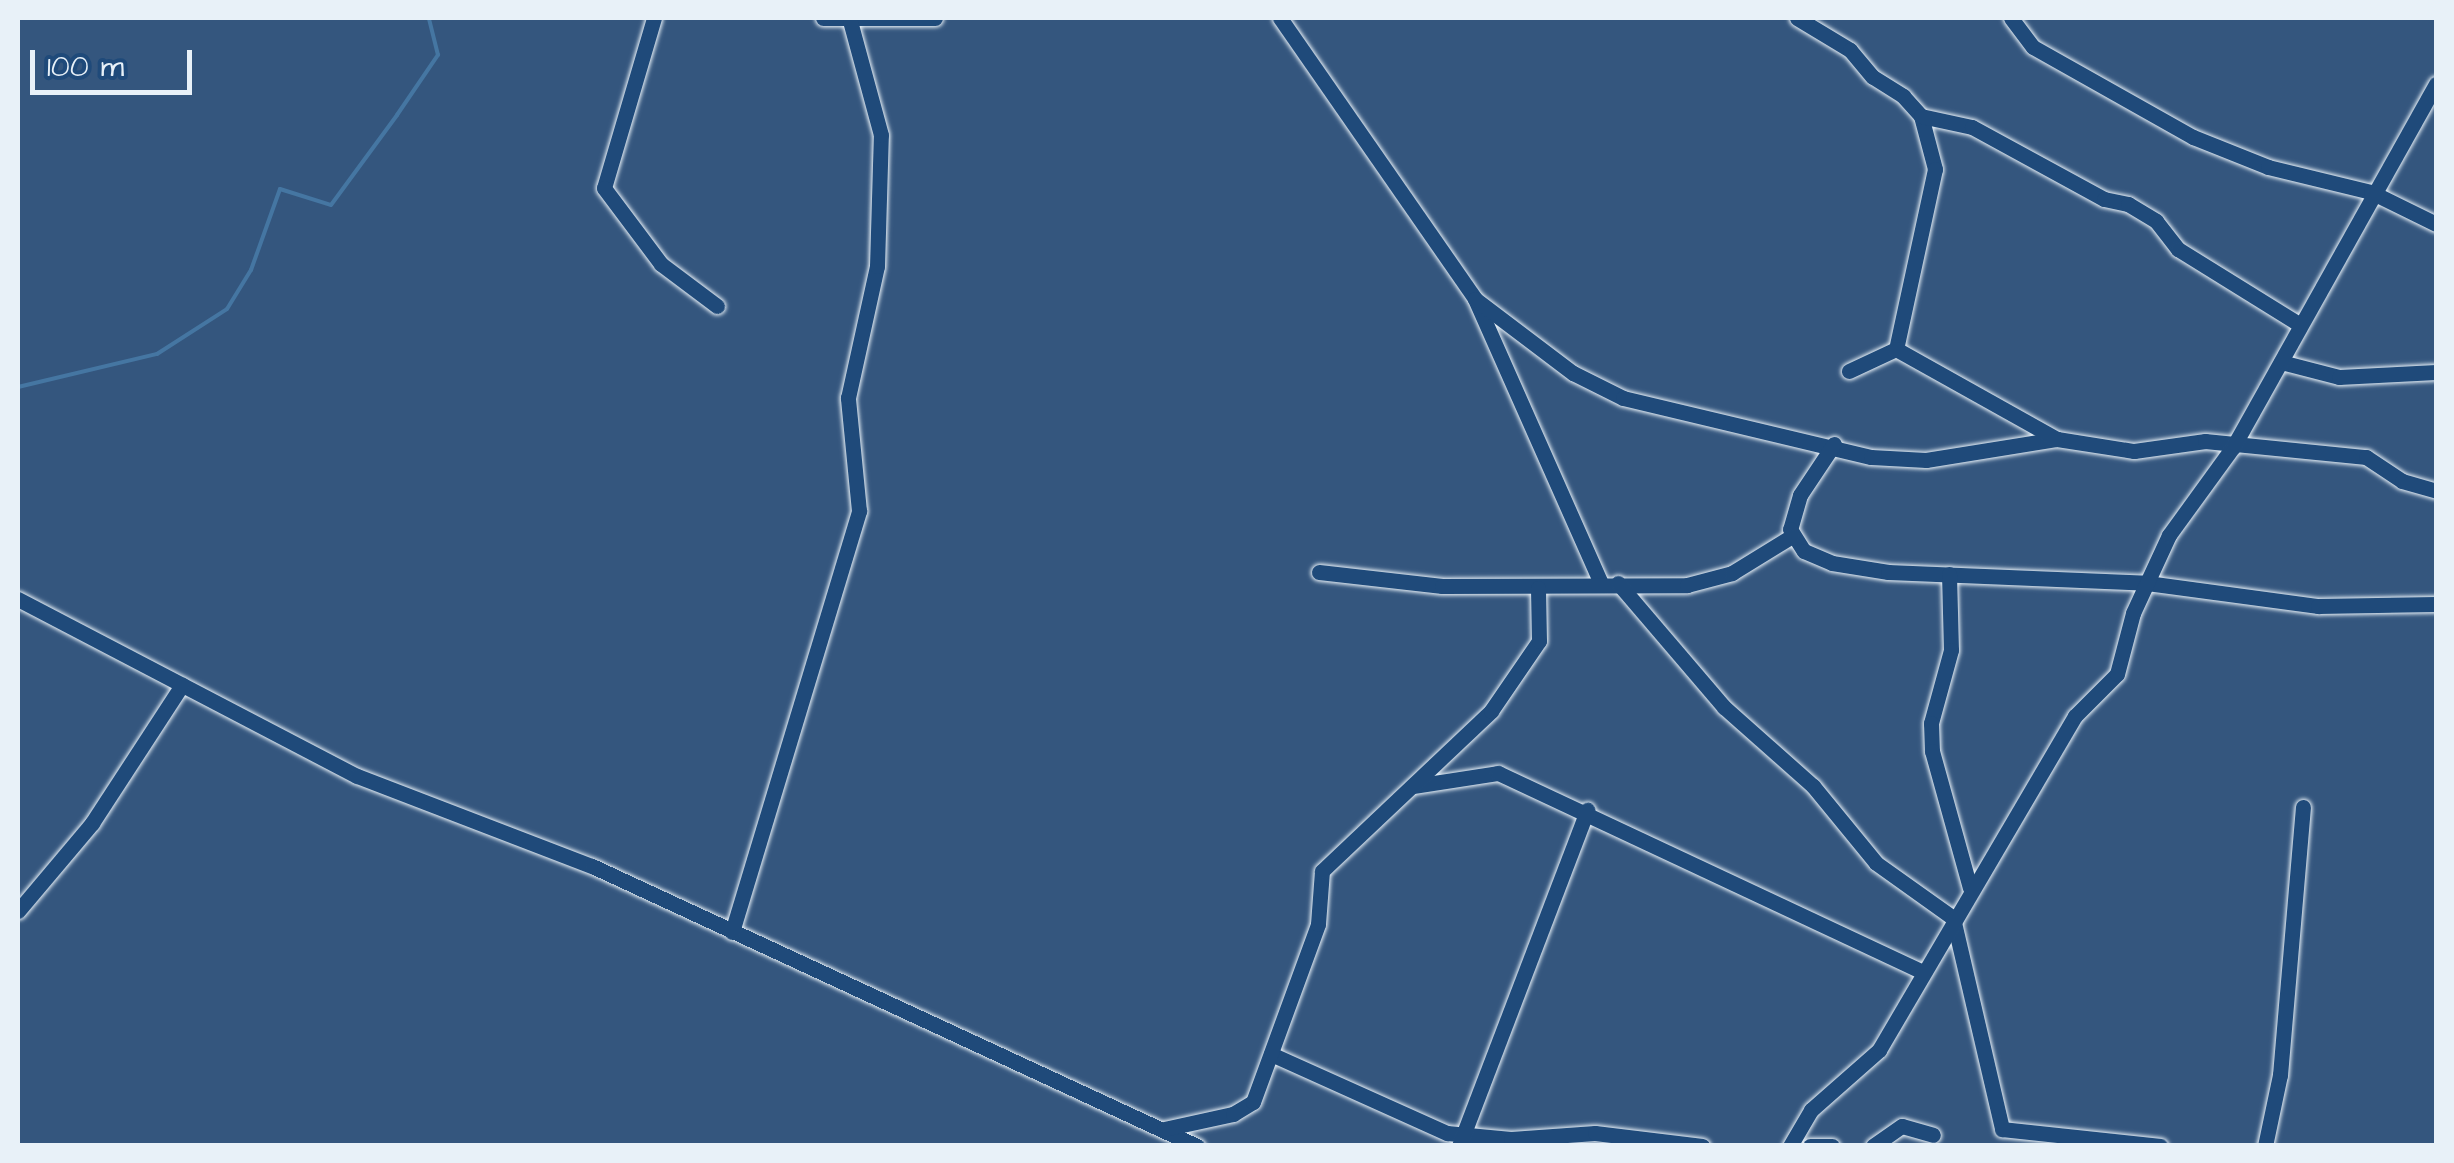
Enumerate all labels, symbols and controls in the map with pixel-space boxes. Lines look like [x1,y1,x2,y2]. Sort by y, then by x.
scale bar [35,30,198,92]
text: 100 m [47,46,124,88]

